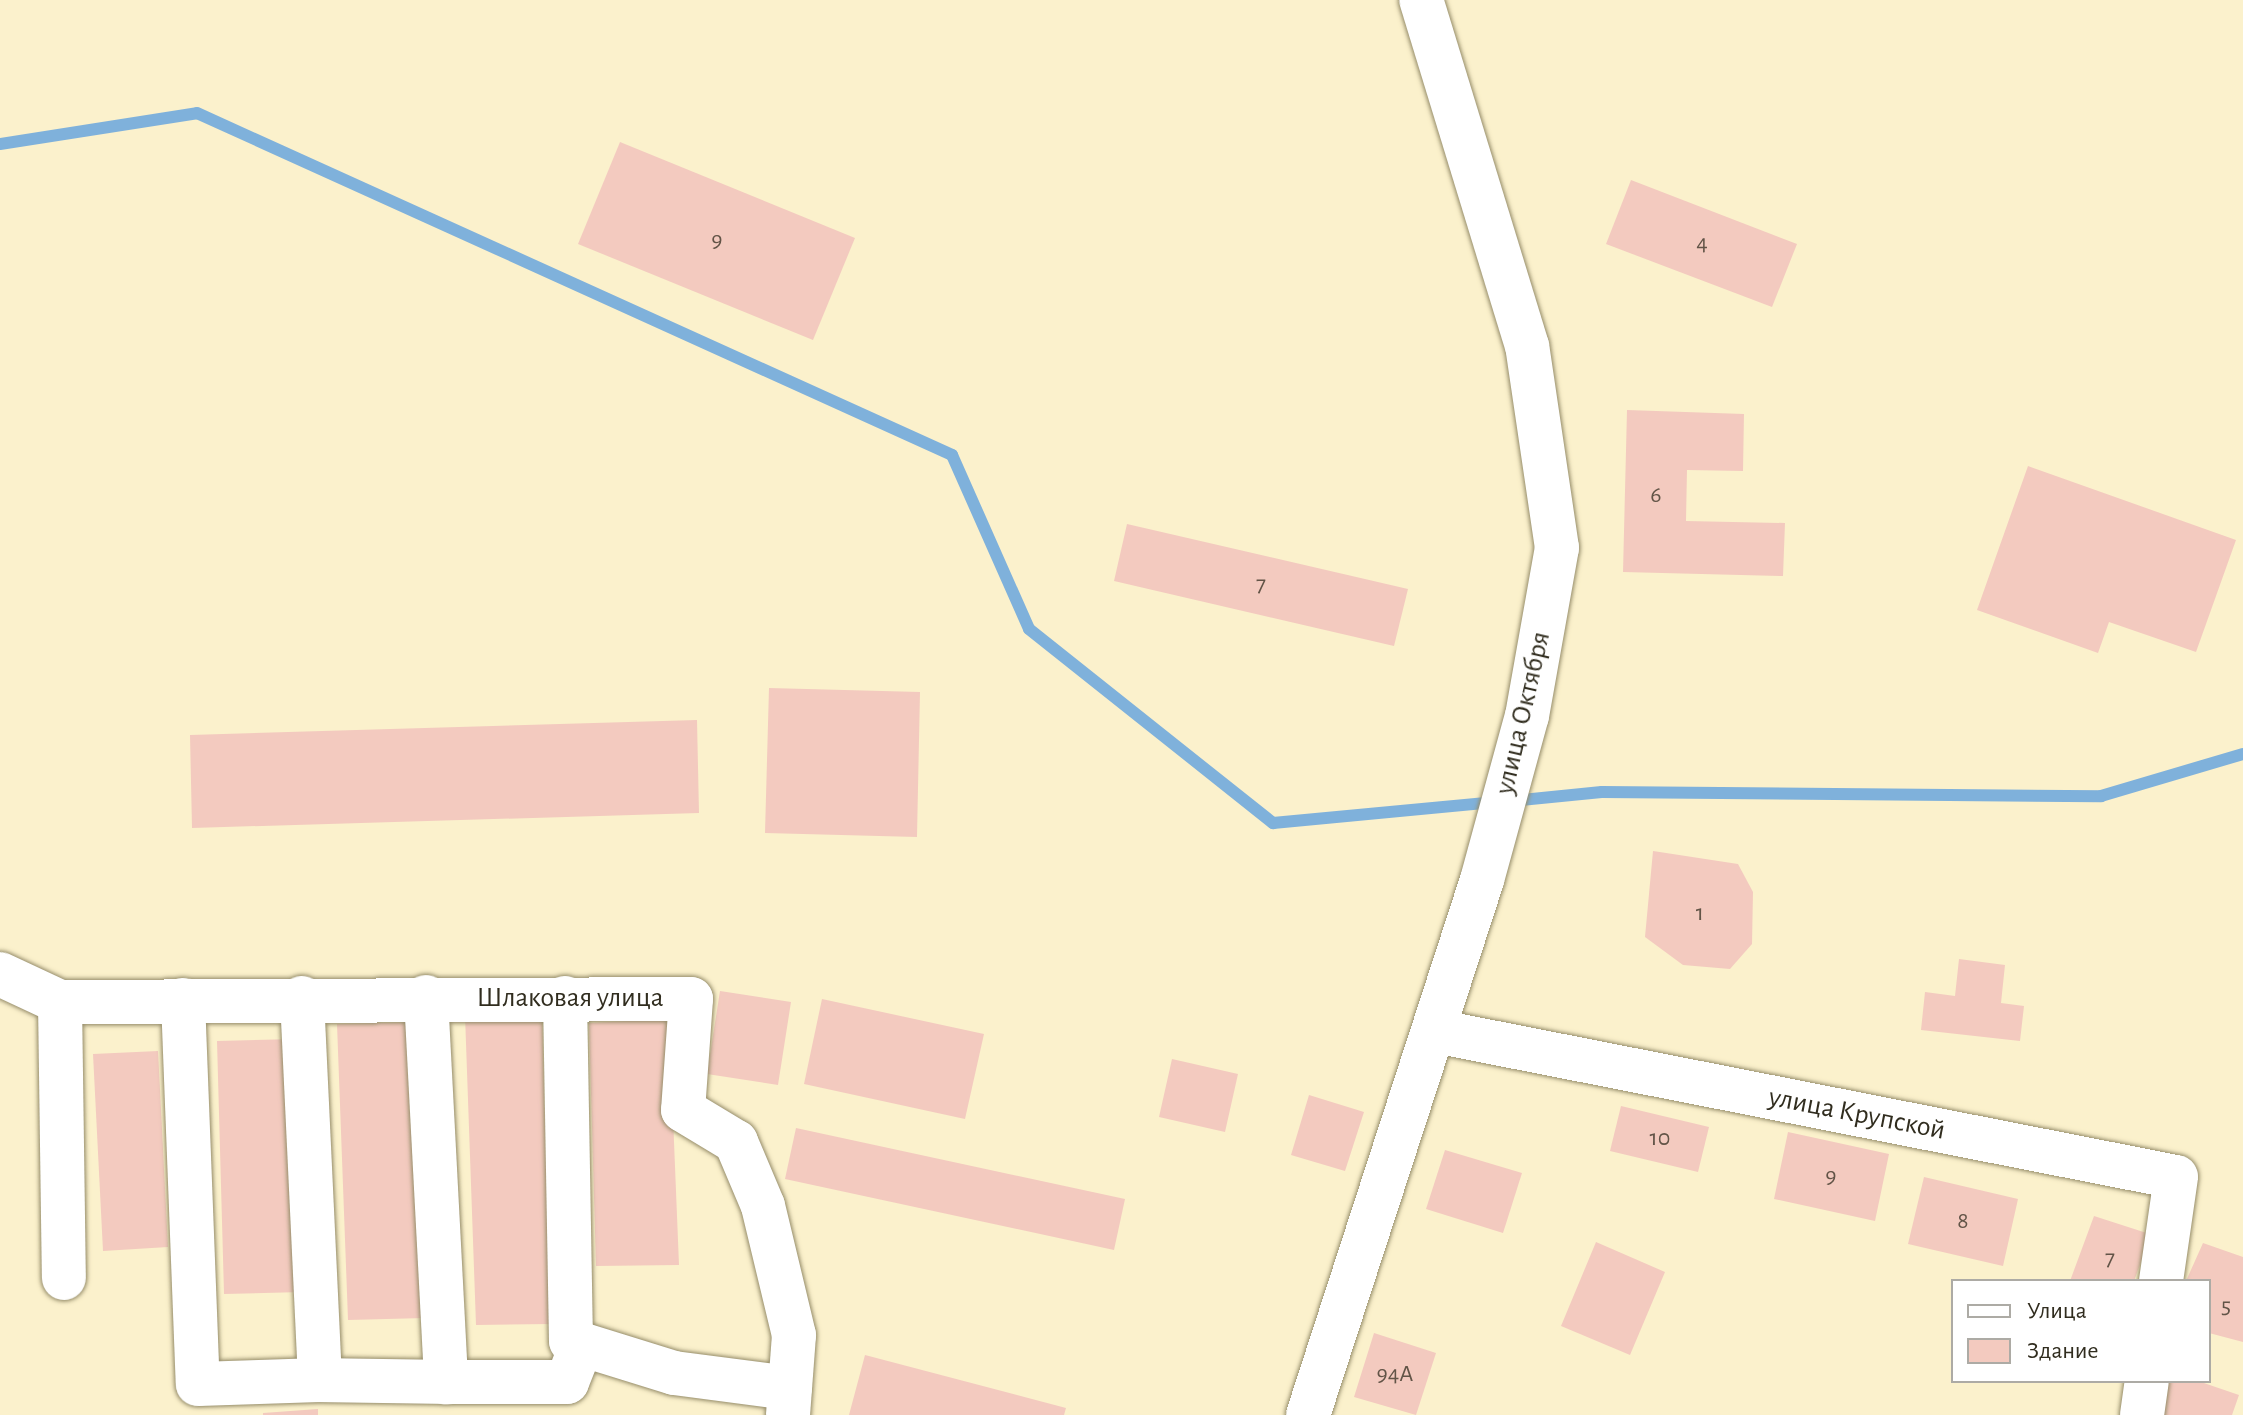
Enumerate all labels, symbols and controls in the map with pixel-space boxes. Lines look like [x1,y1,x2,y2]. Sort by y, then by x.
house number: 9 [711,227,723,255]
house number: 4 [1696,230,1708,258]
house number: 6 [1650,482,1662,510]
house number: 7 [1256,571,1266,599]
street label: улица Октября [1488,628,1558,798]
house number: 1 [1696,900,1704,928]
street label: Шлаковая улица [476,981,664,1015]
street label: улица Крупской [1766,1080,1948,1148]
house number: 10 [1650,1125,1670,1153]
house number: 9 [1825,1163,1837,1191]
house number: 8 [1957,1208,1969,1236]
house number: 7 [2105,1245,2115,1273]
legend [1951,1279,2211,1383]
house number: 5 [2221,1293,2231,1321]
text: Улица [2027,1299,2087,1323]
text: Здание [2027,1339,2098,1363]
house number: 94А [1377,1361,1413,1389]

